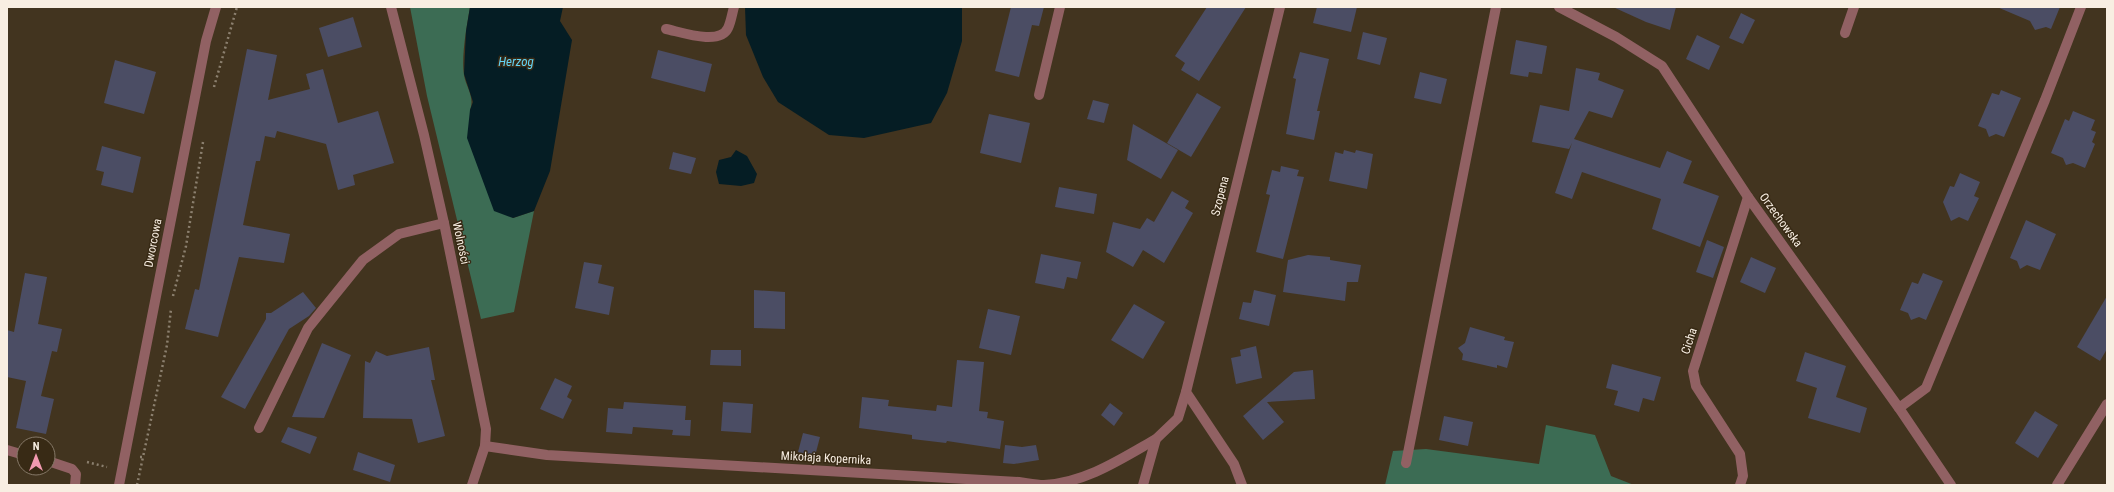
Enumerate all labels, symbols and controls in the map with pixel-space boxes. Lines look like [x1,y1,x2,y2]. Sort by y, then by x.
water label: Herzog [498,54,534,69]
street label: Szopena [1208,174,1232,217]
street label: Orzechowska [1757,190,1805,250]
street label: Dworcowa [141,217,165,269]
street label: Wolności [450,220,472,266]
street label: Cicha [1678,326,1700,356]
north arrow [16,436,56,476]
text: N [33,440,40,453]
street label: Mikołaja Kopernika [780,449,872,467]

